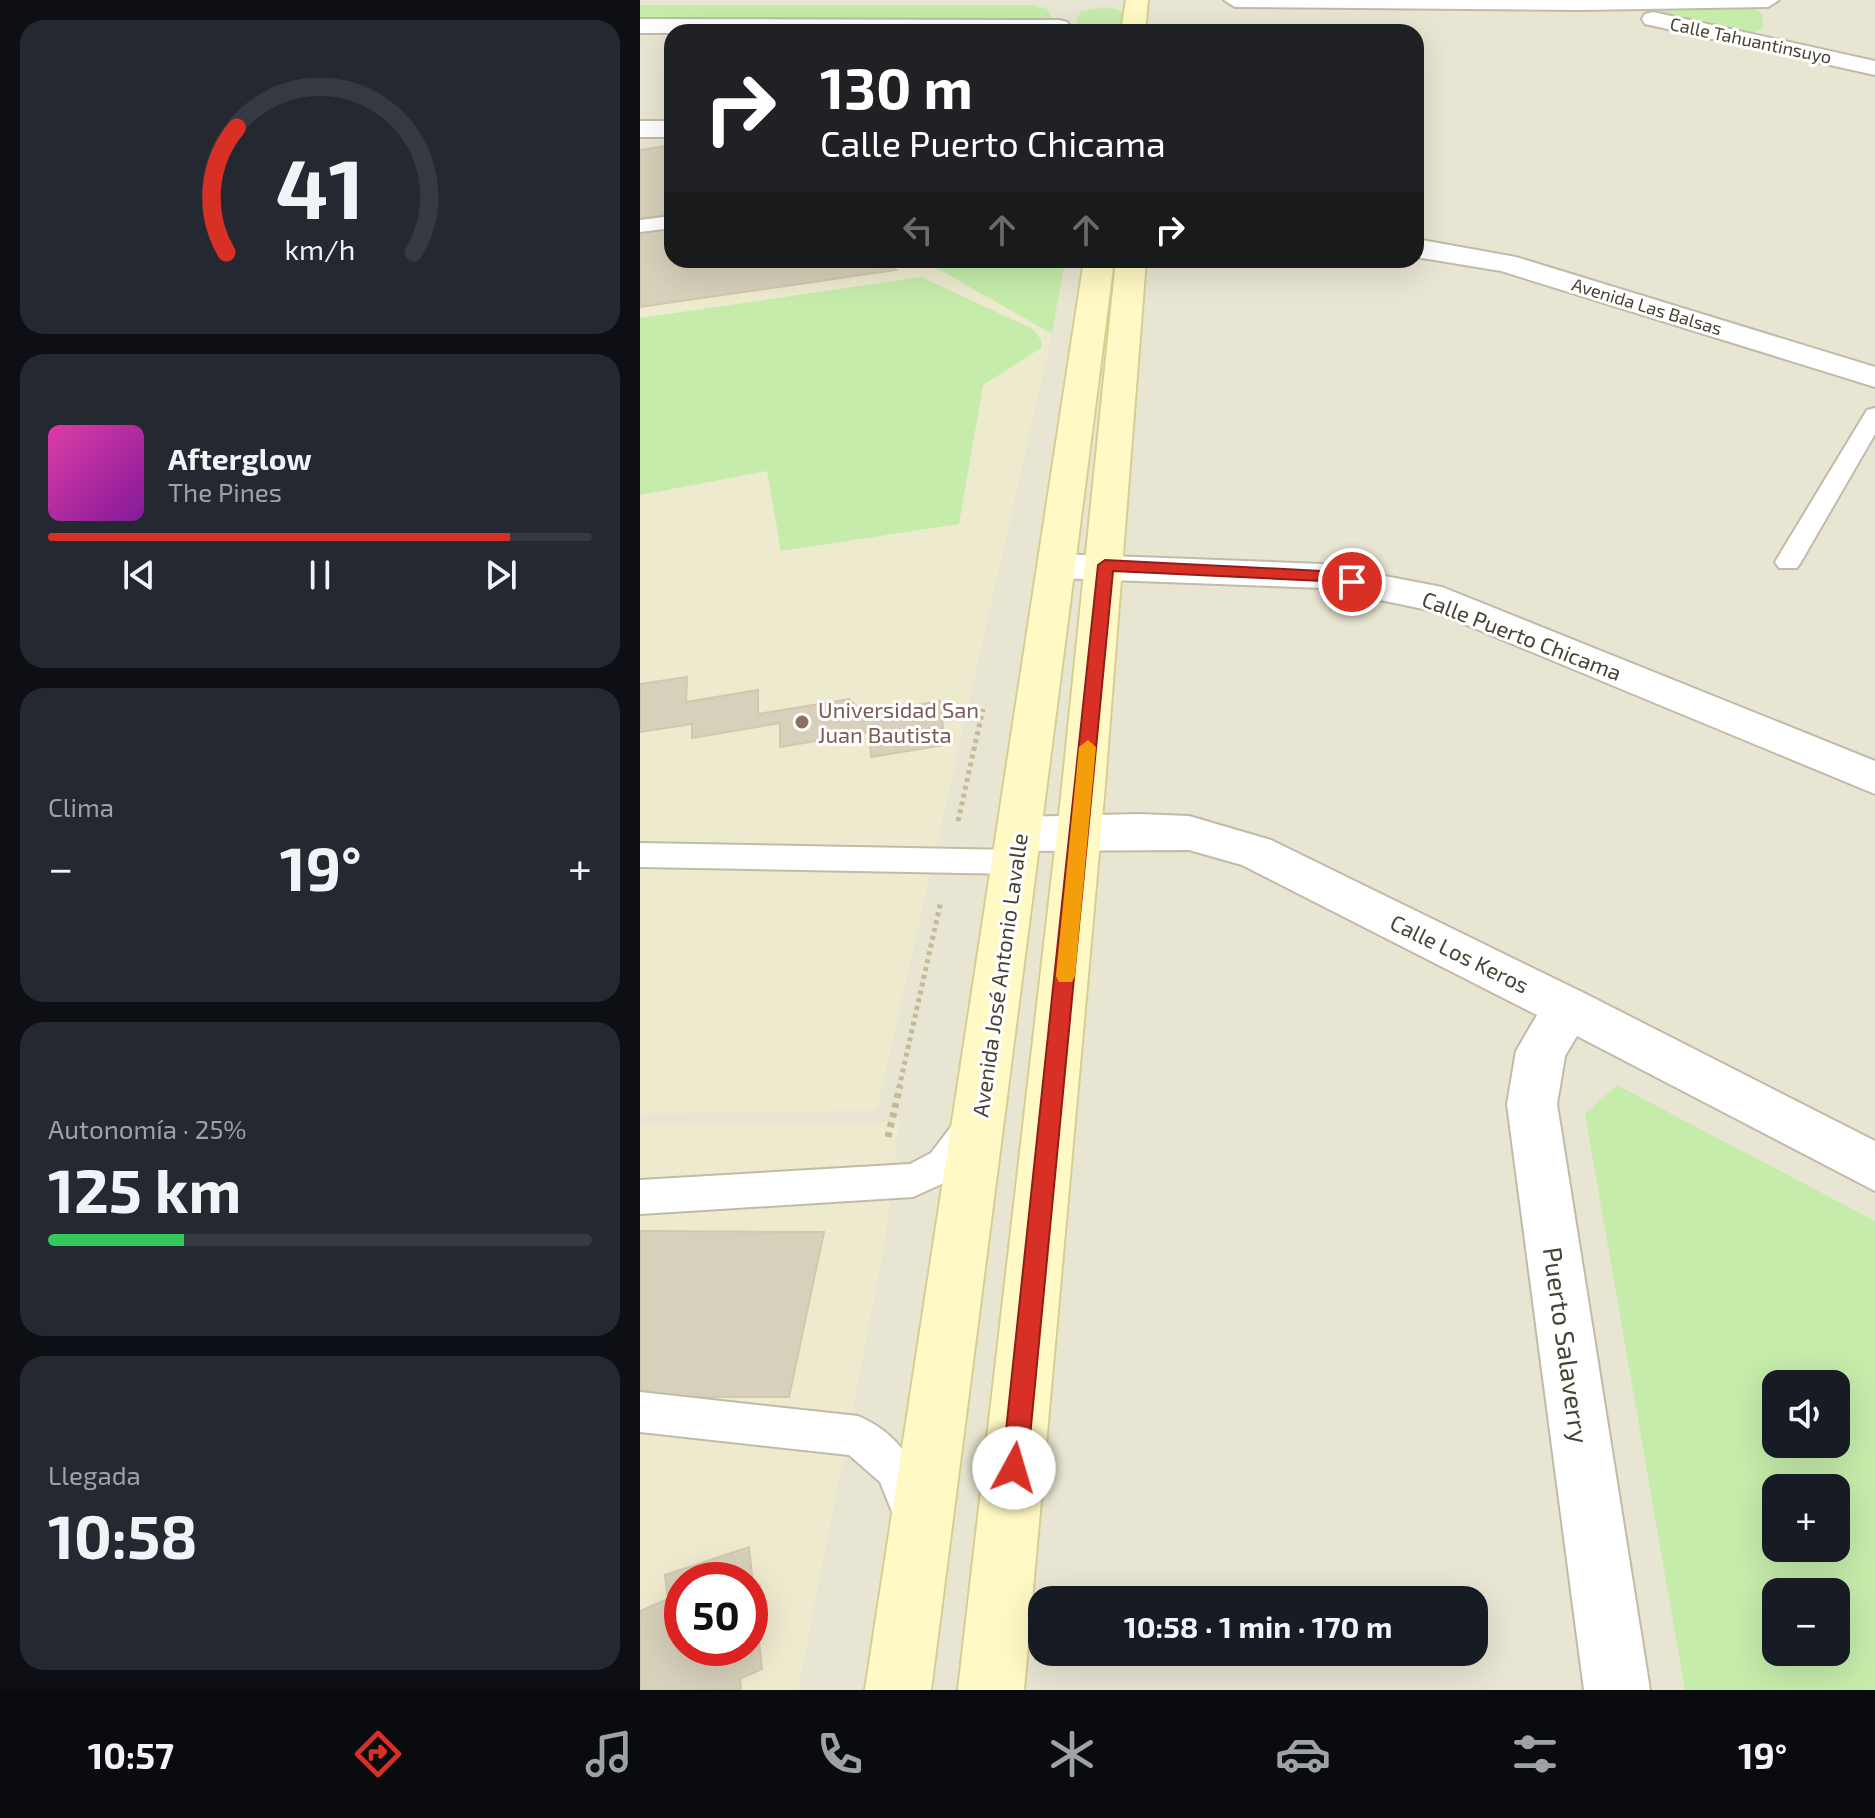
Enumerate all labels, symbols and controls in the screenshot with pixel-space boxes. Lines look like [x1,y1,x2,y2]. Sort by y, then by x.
street label: Calle Tahuantinsuyo [1668,12,1834,68]
text: 130 m [820,53,973,120]
icon: right [688,56,792,160]
text: Calle Puerto Chicama [820,121,1166,164]
text: 41 [276,136,364,236]
icon: left [896,208,940,252]
icon: ahead [980,208,1024,252]
icon: ahead [1064,208,1108,252]
icon: right [1148,208,1192,252]
text: km/h [285,231,355,266]
street label: Avenida Las Balsas [1569,273,1725,339]
text: Afterglow [168,440,312,476]
text: The Pines [168,476,282,507]
pin [1318,548,1386,616]
icon: previous [117,553,161,597]
icon: pause [298,553,342,597]
icon: next [479,553,523,597]
icon: arrive [1330,560,1374,604]
street label: Calle Puerto Chicama [1419,585,1625,685]
place label: Universidad San Juan Bautista [818,696,979,747]
marker: Universidad San Juan Bautista [793,713,811,731]
text: Clima [48,791,114,822]
text: 19° [280,831,362,903]
street label: Avenida José Antonio Lavalle [966,831,1032,1119]
text: − [48,840,74,893]
text: + [568,840,592,893]
street label: Calle Los Keros [1386,908,1534,998]
text: Autonomía · 25% [48,1113,247,1144]
text: 125 km [48,1153,241,1225]
street label: Puerto Salaverry [1538,1245,1596,1445]
map controls [1762,1370,1850,1666]
button: sound [1762,1370,1850,1458]
position arrow [972,1426,1056,1510]
text: Llegada [48,1459,141,1490]
button: + [1762,1474,1850,1562]
text: 10:58 [48,1499,198,1571]
speed limit sign: 50 [664,1562,768,1666]
button: − [1762,1578,1850,1666]
text: 10:58 · 1 min · 170 m [1124,1608,1392,1644]
icon: directions [350,1726,406,1782]
icon: music [581,1726,637,1782]
icon: phone [812,1726,868,1782]
icon: climate [1044,1726,1100,1782]
icon: car [1275,1726,1331,1782]
icon: filters [1507,1726,1563,1782]
text: 10:57 [88,1733,174,1776]
text: 19° [1738,1733,1787,1776]

